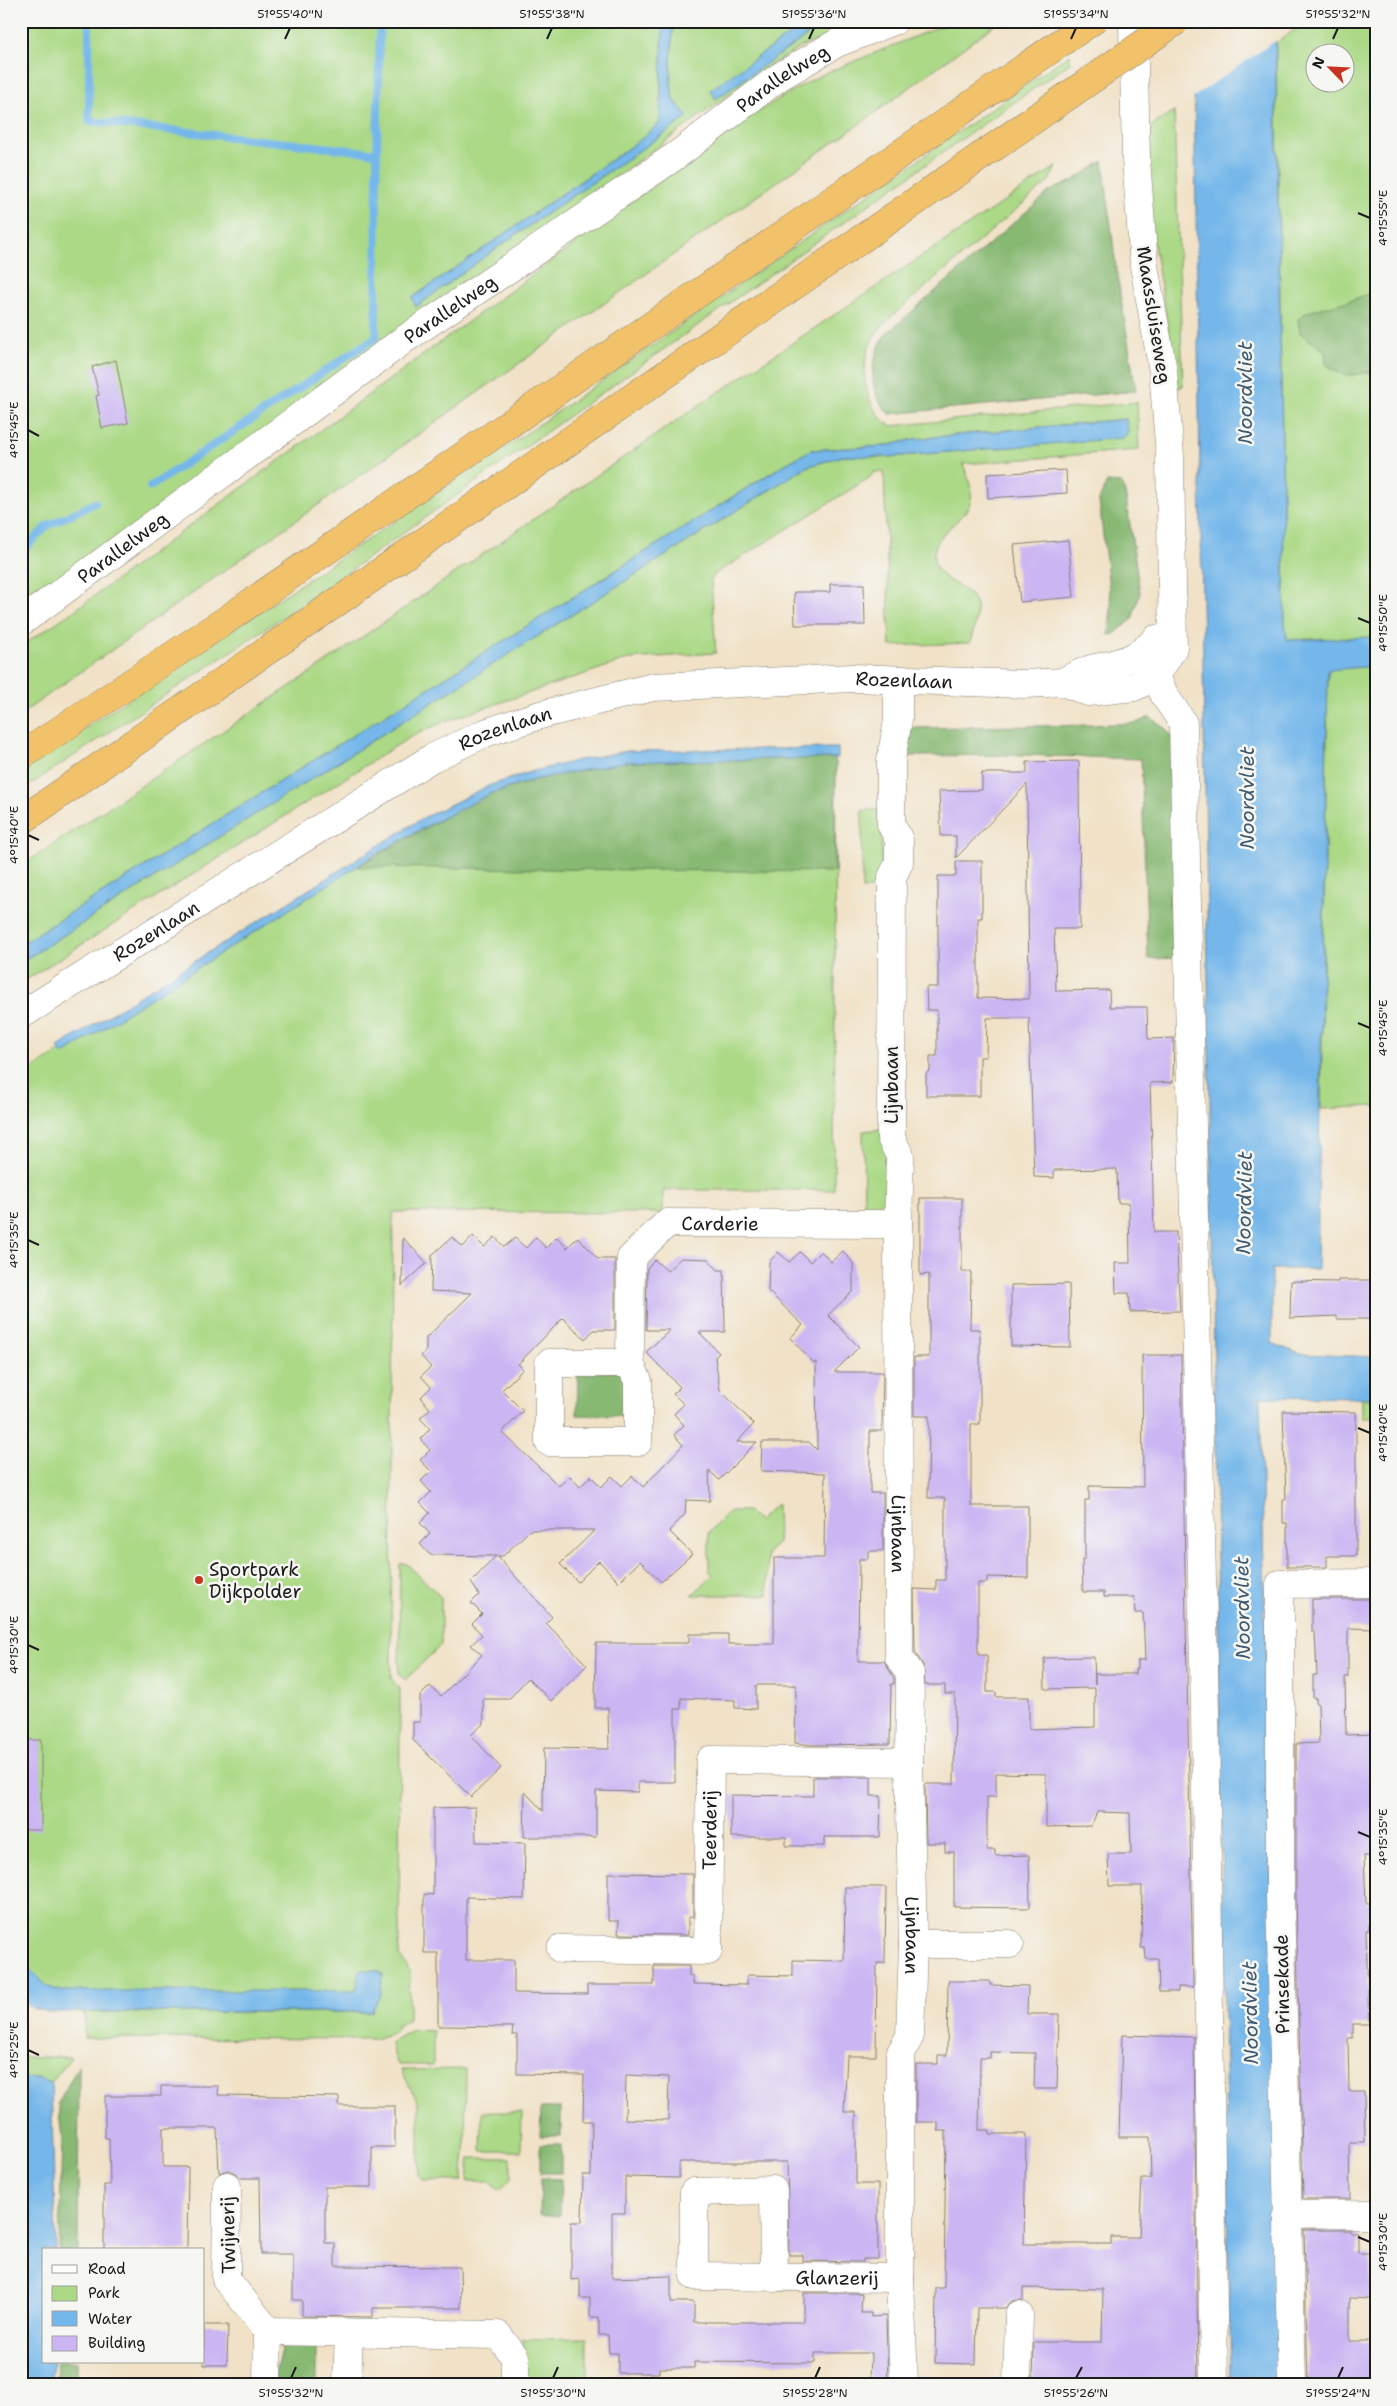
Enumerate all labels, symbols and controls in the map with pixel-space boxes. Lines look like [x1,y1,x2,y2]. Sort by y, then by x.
text: 51°55'40"N [257,6,323,22]
text: 51°55'38"N [519,6,585,22]
text: 51°55'36"N [782,6,846,22]
text: 51°55'34"N [1043,6,1109,22]
text: 51°55'32"N [1306,6,1370,22]
street label: Parallelweg [731,38,833,118]
north arrow [1304,42,1354,92]
text: N [1308,54,1329,71]
text: 4°15'55"E [1375,190,1391,246]
street label: Maassluiseweg [1131,244,1177,386]
street label: Parallelweg [398,268,501,349]
water label: Noordvliet [1232,341,1258,445]
text: 4°15'45"E [6,402,22,458]
street label: Parallelweg [72,505,173,589]
text: 4°15'50"E [1375,594,1391,652]
street label: Rozenlaan [855,666,953,694]
street label: Rozenlaan [454,700,554,756]
water label: Noordvliet [1234,746,1260,850]
text: 4°15'40"E [6,806,22,864]
street label: Rozenlaan [108,894,204,967]
text: 4°15'45"E [1375,1000,1391,1056]
street label: Lijnbaan [879,1046,904,1124]
water label: Noordvliet [1230,1151,1258,1255]
text: 4°15'35"E [6,1211,22,1269]
street label: Carderie [681,1211,759,1236]
text: 4°15'40"E [1375,1404,1391,1462]
street label: Lijnbaan [886,1495,911,1573]
water label: Noordvliet [1228,1556,1256,1660]
place label: Sportpark Dijkpolder [209,1557,301,1604]
marker: Sportpark Dijkpolder [193,1574,205,1586]
text: 4°15'30"E [6,1616,22,1674]
street label: Teerderij [696,1790,722,1870]
text: 4°15'35"E [1375,1808,1391,1866]
street label: Lijnbaan [899,1896,926,1975]
street label: Prinsekade [1269,1934,1295,2034]
water label: Noordvliet [1236,1961,1264,2065]
text: 4°15'25"E [6,2021,22,2079]
street label: Twijnerij [215,2196,241,2274]
text: 4°15'30"E [1375,2213,1391,2271]
legend [42,2248,205,2364]
text: Road [88,2259,126,2279]
street label: Glanzerij [795,2264,879,2290]
text: Park [88,2283,120,2303]
text: Water [88,2309,132,2329]
text: Building [88,2333,145,2353]
text: 51°55'32"N [259,2385,323,2401]
text: 51°55'30"N [520,2385,586,2401]
text: 51°55'28"N [782,2385,848,2401]
text: 51°55'26"N [1044,2385,1108,2401]
text: 51°55'24"N [1306,2385,1370,2401]

